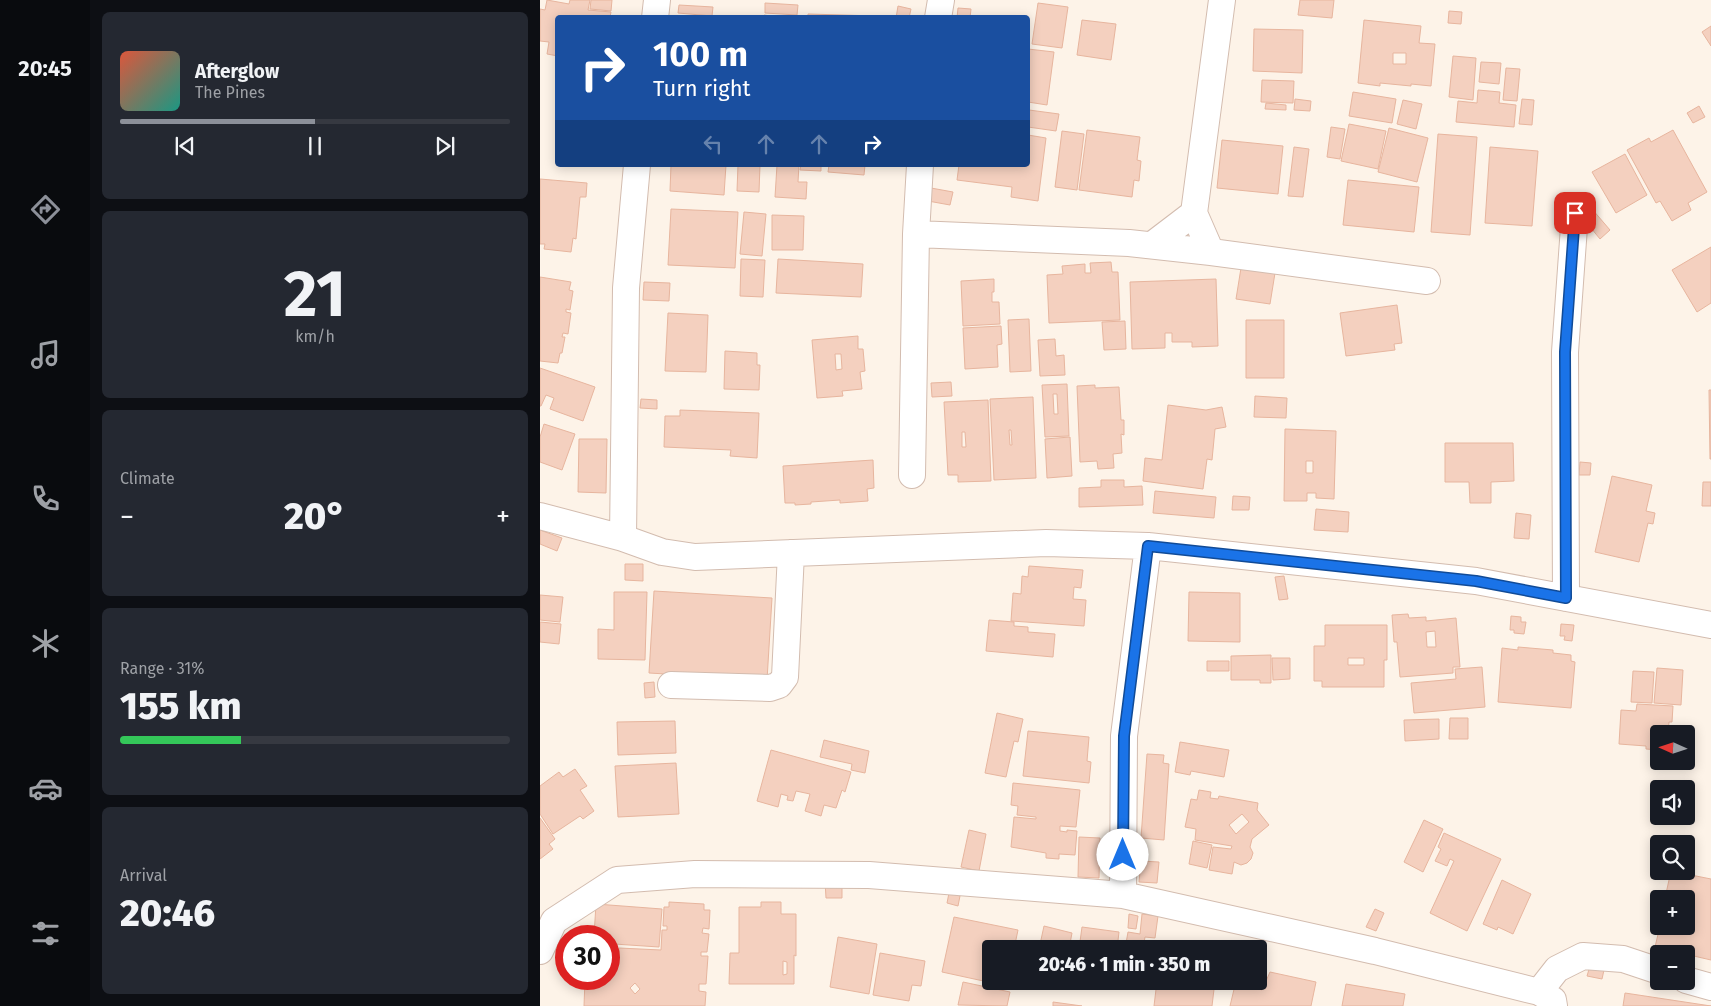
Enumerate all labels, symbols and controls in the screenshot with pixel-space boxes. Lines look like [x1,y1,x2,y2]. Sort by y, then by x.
text: 100 m [653,33,748,75]
icon: right [570,35,635,100]
text: 20:45 [18,55,72,82]
text: Afterglow [195,60,279,83]
text: Turn right [653,75,750,102]
text: The Pines [195,83,265,102]
icon: left [699,130,727,158]
icon: ahead [752,130,780,158]
icon: ahead [805,130,833,158]
icon: right [858,130,886,158]
icon: previous [171,132,199,160]
icon: pause [301,132,329,160]
icon: next [431,132,459,160]
icon: directions [28,192,63,227]
pin [1554,192,1596,234]
icon: arrive [1561,199,1589,227]
text: 21 [284,255,346,333]
text: km/h [295,327,335,346]
icon: music [28,337,63,372]
text: Climate [120,469,175,488]
icon: phone [28,481,63,516]
text: 20° [284,493,346,539]
text: − [120,500,134,533]
text: + [496,500,510,533]
icon: climate [28,626,63,661]
text: Range · 31% [120,659,204,678]
text: 155 km [120,683,241,729]
north arrow [1650,725,1695,770]
map controls [1650,725,1695,990]
icon: car [28,771,63,806]
button: sound [1650,780,1695,825]
position arrow [1096,828,1148,880]
button: search [1650,835,1695,880]
text: Arrival [120,866,167,885]
text: 20:46 [120,890,215,936]
button: + [1650,890,1695,935]
icon: filters [28,916,63,951]
speed limit sign: 30 [555,925,620,990]
button: − [1650,945,1695,990]
text: 20:46 · 1 min · 350 m [1039,953,1210,976]

